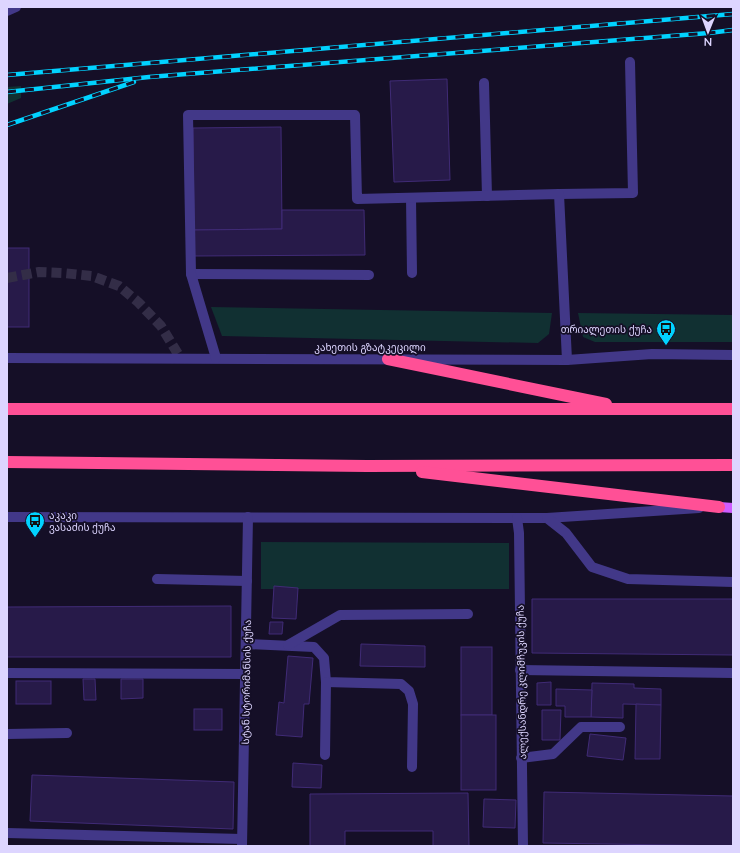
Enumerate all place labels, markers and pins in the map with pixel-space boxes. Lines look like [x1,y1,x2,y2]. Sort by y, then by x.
bus stop icon: თრიალეთის ქუჩა [655,318,677,346]
place label: თრიალეთის ქუჩა [561,323,652,336]
place label: აკაკი ვასაძის ქუჩა [49,509,115,534]
bus stop icon: აკაკი ვასაძის ქუჩა [24,510,46,538]

